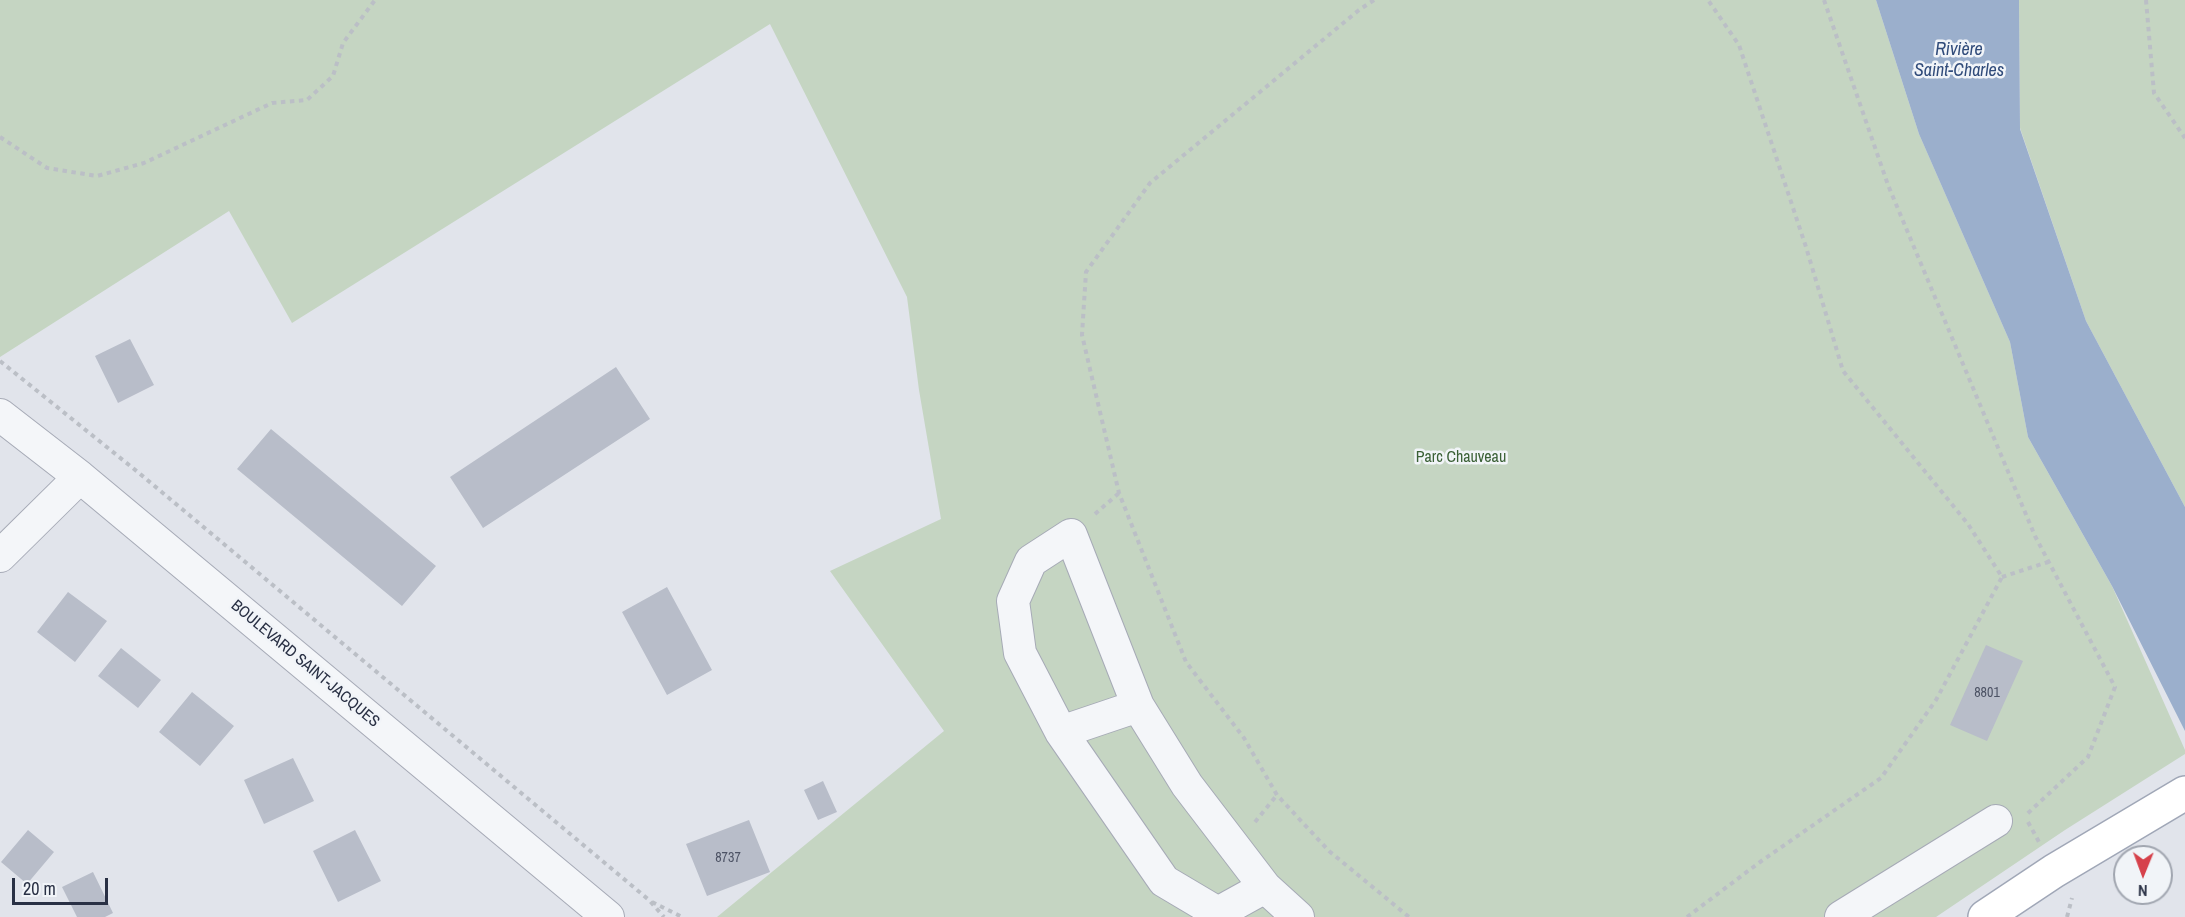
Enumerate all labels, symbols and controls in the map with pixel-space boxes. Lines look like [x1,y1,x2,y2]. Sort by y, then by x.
water label: Rivière Saint-Charles [1914,39,2004,82]
park label: Parc Chauveau [1416,448,1506,468]
street label: BOULEVARD SAINT-JACQUES [227,596,383,732]
house number: 8801 [1974,685,2000,701]
north arrow [2113,845,2173,905]
house number: 8737 [715,850,741,866]
scale bar [15,866,111,904]
text: 20 m [23,876,56,901]
text: N [2138,880,2148,902]

